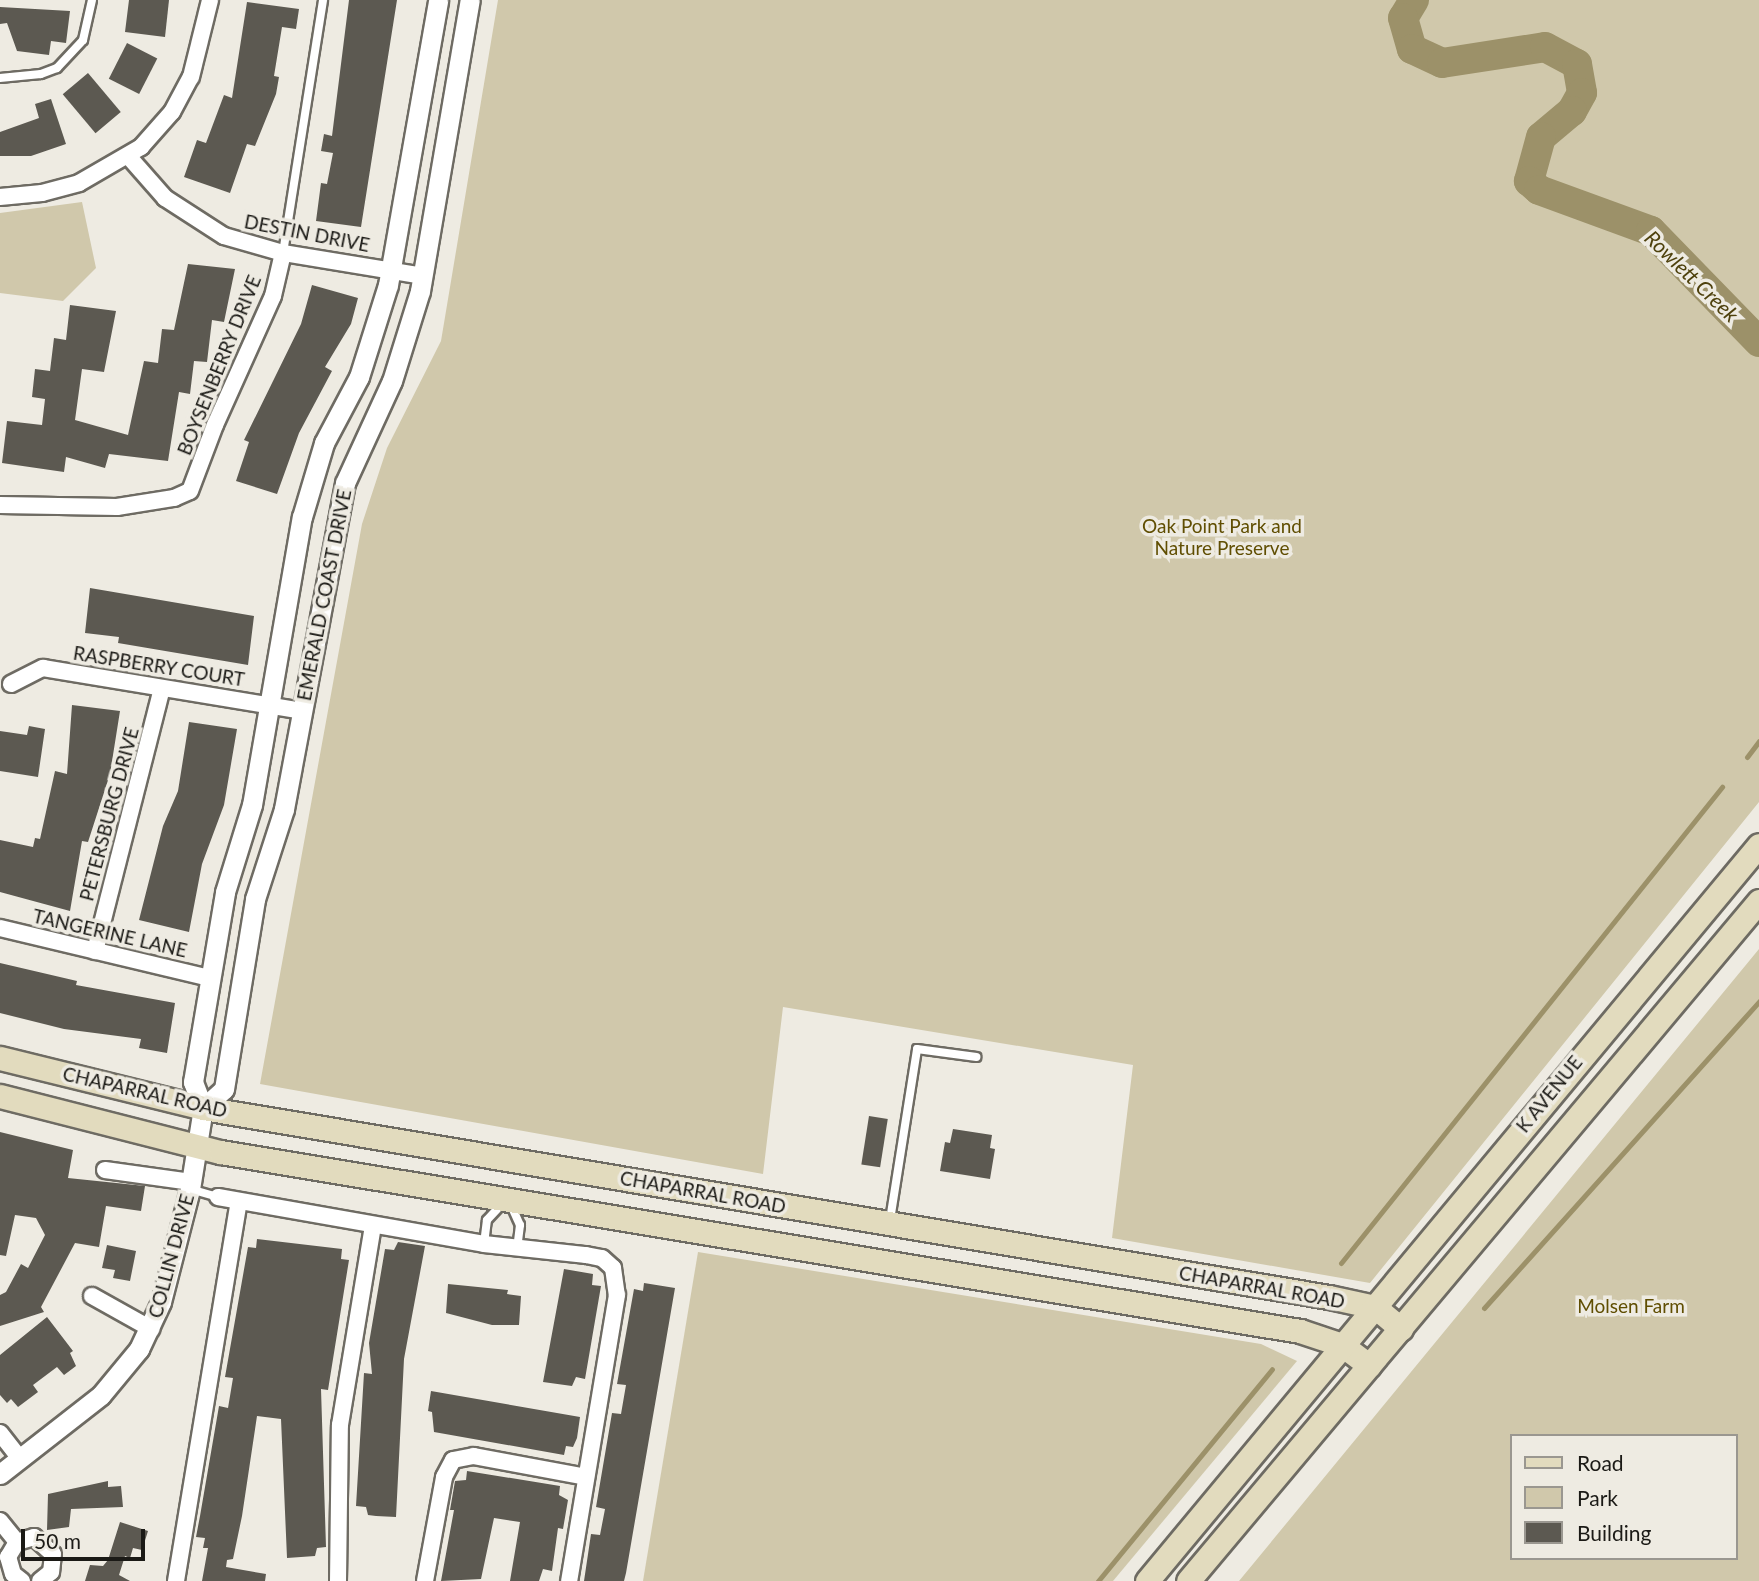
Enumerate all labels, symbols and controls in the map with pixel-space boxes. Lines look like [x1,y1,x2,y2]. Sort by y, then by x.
street label: DESTIN DRIVE [242,210,372,256]
water label: Rowlett Creek [1640,225,1744,327]
street label: BOYSENBERRY DRIVE [172,271,266,459]
street label: EMERALD COAST DRIVE [292,487,356,703]
park label: Oak Point Park and Nature Preserve [1142,515,1302,559]
street label: RASPBERRY COURT [71,641,247,691]
street label: PETERSBURG DRIVE [75,725,143,903]
street label: TANGERINE LANE [31,904,189,962]
street label: K AVENUE [1511,1051,1587,1137]
street label: CHAPARRAL ROAD [60,1062,230,1122]
street label: CHAPARRAL ROAD [618,1166,788,1218]
street label: COLLIN DRIVE [144,1192,198,1320]
street label: CHAPARRAL ROAD [1177,1261,1347,1313]
park label: Molsen Farm [1577,1295,1685,1317]
legend [1510,1434,1738,1560]
text: Road [1577,1450,1624,1475]
text: Park [1577,1485,1618,1510]
scale bar [24,1514,149,1558]
text: Building [1577,1520,1652,1545]
text: 50 m [34,1528,81,1553]

